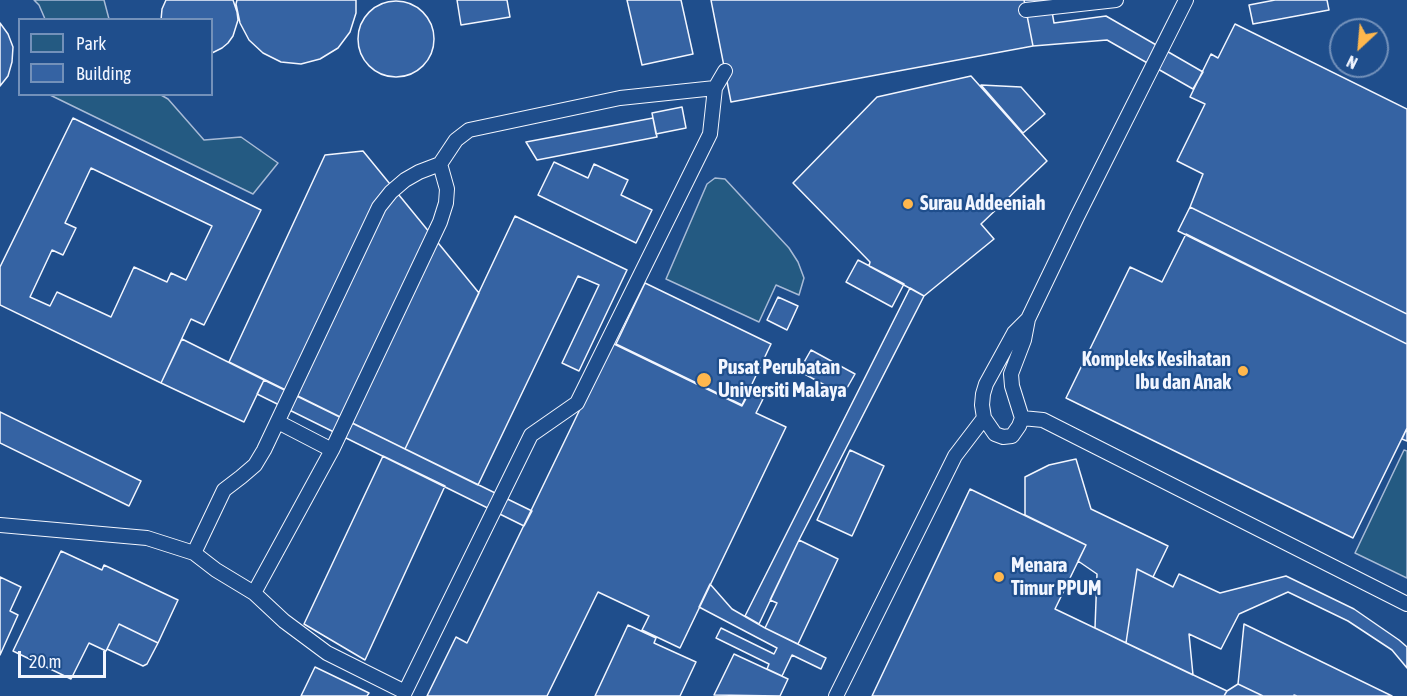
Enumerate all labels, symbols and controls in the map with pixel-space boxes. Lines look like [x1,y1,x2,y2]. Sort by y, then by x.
legend [18,18,213,96]
north arrow [1329,18,1389,78]
text: Park [76,33,106,54]
text: N [1344,52,1360,73]
text: Building [76,63,131,84]
place label: Surau Addeeniah [920,192,1045,216]
marker: Surau Addeeniah [901,197,915,211]
place label: Kompleks Kesihatan Ibu dan Anak [1082,348,1231,395]
place label: Pusat Perubatan Universiti Malaya [718,356,847,403]
marker: Kompleks Kesihatan Ibu dan Anak [1236,364,1250,378]
marker: Pusat Perubatan Universiti Malaya [695,371,713,389]
place label: Menara Timur PPUM [1011,554,1101,601]
marker: Menara Timur PPUM [992,570,1006,584]
scale bar [21,639,110,677]
text: 20 m [29,651,61,672]

